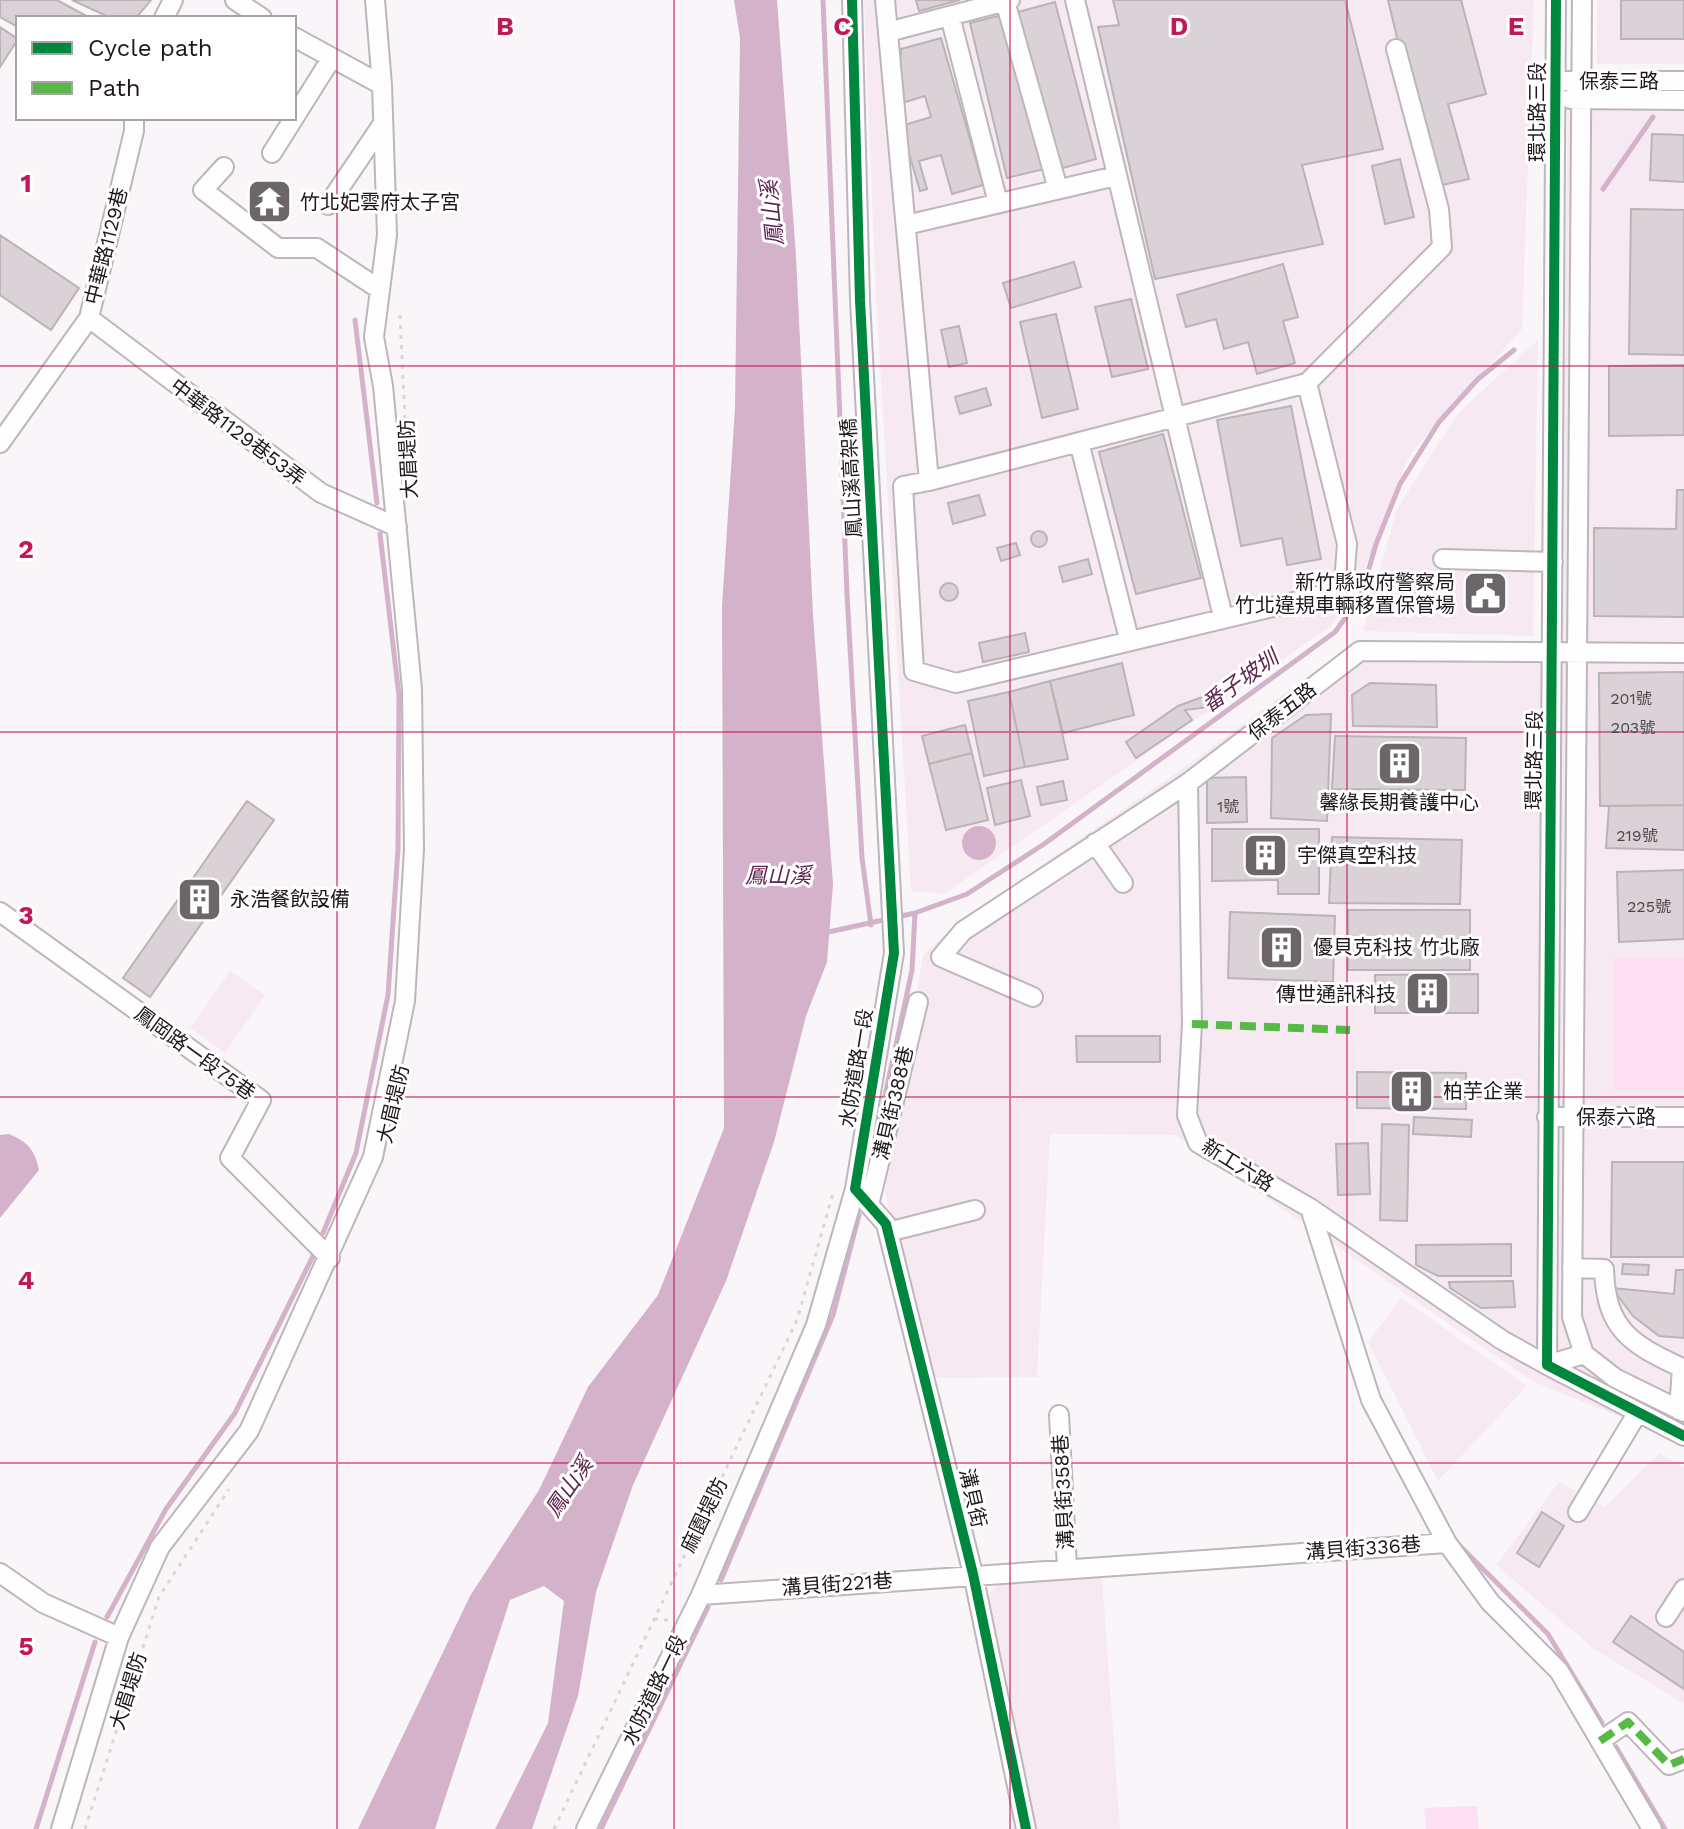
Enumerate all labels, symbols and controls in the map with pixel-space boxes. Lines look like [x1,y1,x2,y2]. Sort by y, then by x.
text: B [496,11,514,41]
text: C [833,11,851,41]
text: D [1170,11,1188,41]
text: E [1508,11,1524,41]
legend [16,16,296,120]
text: Cycle path [88,34,213,62]
street label: 環北路三段 [1525,62,1549,162]
street label: 保泰三路 [1579,69,1659,93]
text: Path [88,74,141,102]
text: 1 [20,168,32,198]
water label: 鳳山溪 [756,176,788,247]
temple icon: 竹北妃雲府太子宮 [245,178,293,226]
street label: 中華路1129巷 [80,185,132,307]
place label: 竹北妃雲府太子宮 [300,190,460,214]
street label: 中華路1129巷53弄 [166,373,310,491]
street label: 鳳山溪高架橋 [836,417,866,539]
street label: 大眉堤防 [394,418,422,500]
text: 2 [18,534,34,564]
public building icon: 新竹縣政府警察局 竹北違規車輛移置保管場 [1462,569,1510,617]
place label: 新竹縣政府警察局 竹北違規車輛移置保管場 [1235,570,1455,617]
water label: 番子坡圳 [1197,643,1285,717]
street label: 保泰五路 [1243,677,1321,745]
house number: 201號 [1610,689,1652,708]
street label: 環北路三段 [1521,710,1547,810]
house number: 203號 [1611,718,1655,737]
building icon: 馨緣長期養護中心 [1375,739,1423,787]
place label: 馨緣長期養護中心 [1319,790,1479,814]
house number: 1號 [1217,797,1239,816]
house number: 219號 [1616,826,1658,845]
building icon: 宇傑真空科技 [1242,831,1290,879]
place label: 宇傑真空科技 [1297,843,1417,867]
water label: 鳳山溪 [745,863,814,888]
building icon: 永浩餐飲設備 [175,875,223,923]
place label: 永浩餐飲設備 [230,887,350,911]
house number: 225號 [1627,897,1671,916]
text: 3 [18,900,34,930]
building icon: 優貝克科技 竹北廠 [1258,923,1306,971]
place label: 優貝克科技 竹北廠 [1313,935,1480,959]
building icon: 傳世通訊科技 [1403,970,1451,1018]
place label: 傳世通訊科技 [1276,982,1396,1006]
street label: 鳳岡路一段75巷 [130,1001,260,1105]
street label: 水防道路一段 [835,1007,877,1129]
street label: 溝貝街388巷 [868,1044,918,1162]
street label: 大眉堤防 [372,1062,414,1146]
building icon: 柏芋企業 [1388,1067,1436,1115]
place label: 柏芋企業 [1443,1079,1523,1103]
street label: 保泰六路 [1576,1105,1656,1129]
street label: 新工六路 [1198,1134,1278,1196]
text: 4 [18,1265,35,1295]
street label: 溝貝街358巷 [1048,1434,1078,1550]
water label: 鳳山溪 [540,1450,599,1521]
street label: 溝貝街 [955,1466,991,1530]
street label: 麻園堤防 [676,1474,732,1556]
street label: 溝貝街336巷 [1305,1532,1421,1564]
street label: 溝貝街221巷 [781,1568,893,1600]
text: 5 [18,1631,34,1661]
street label: 水防道路一段 [617,1631,691,1749]
street label: 大眉堤防 [105,1649,151,1733]

